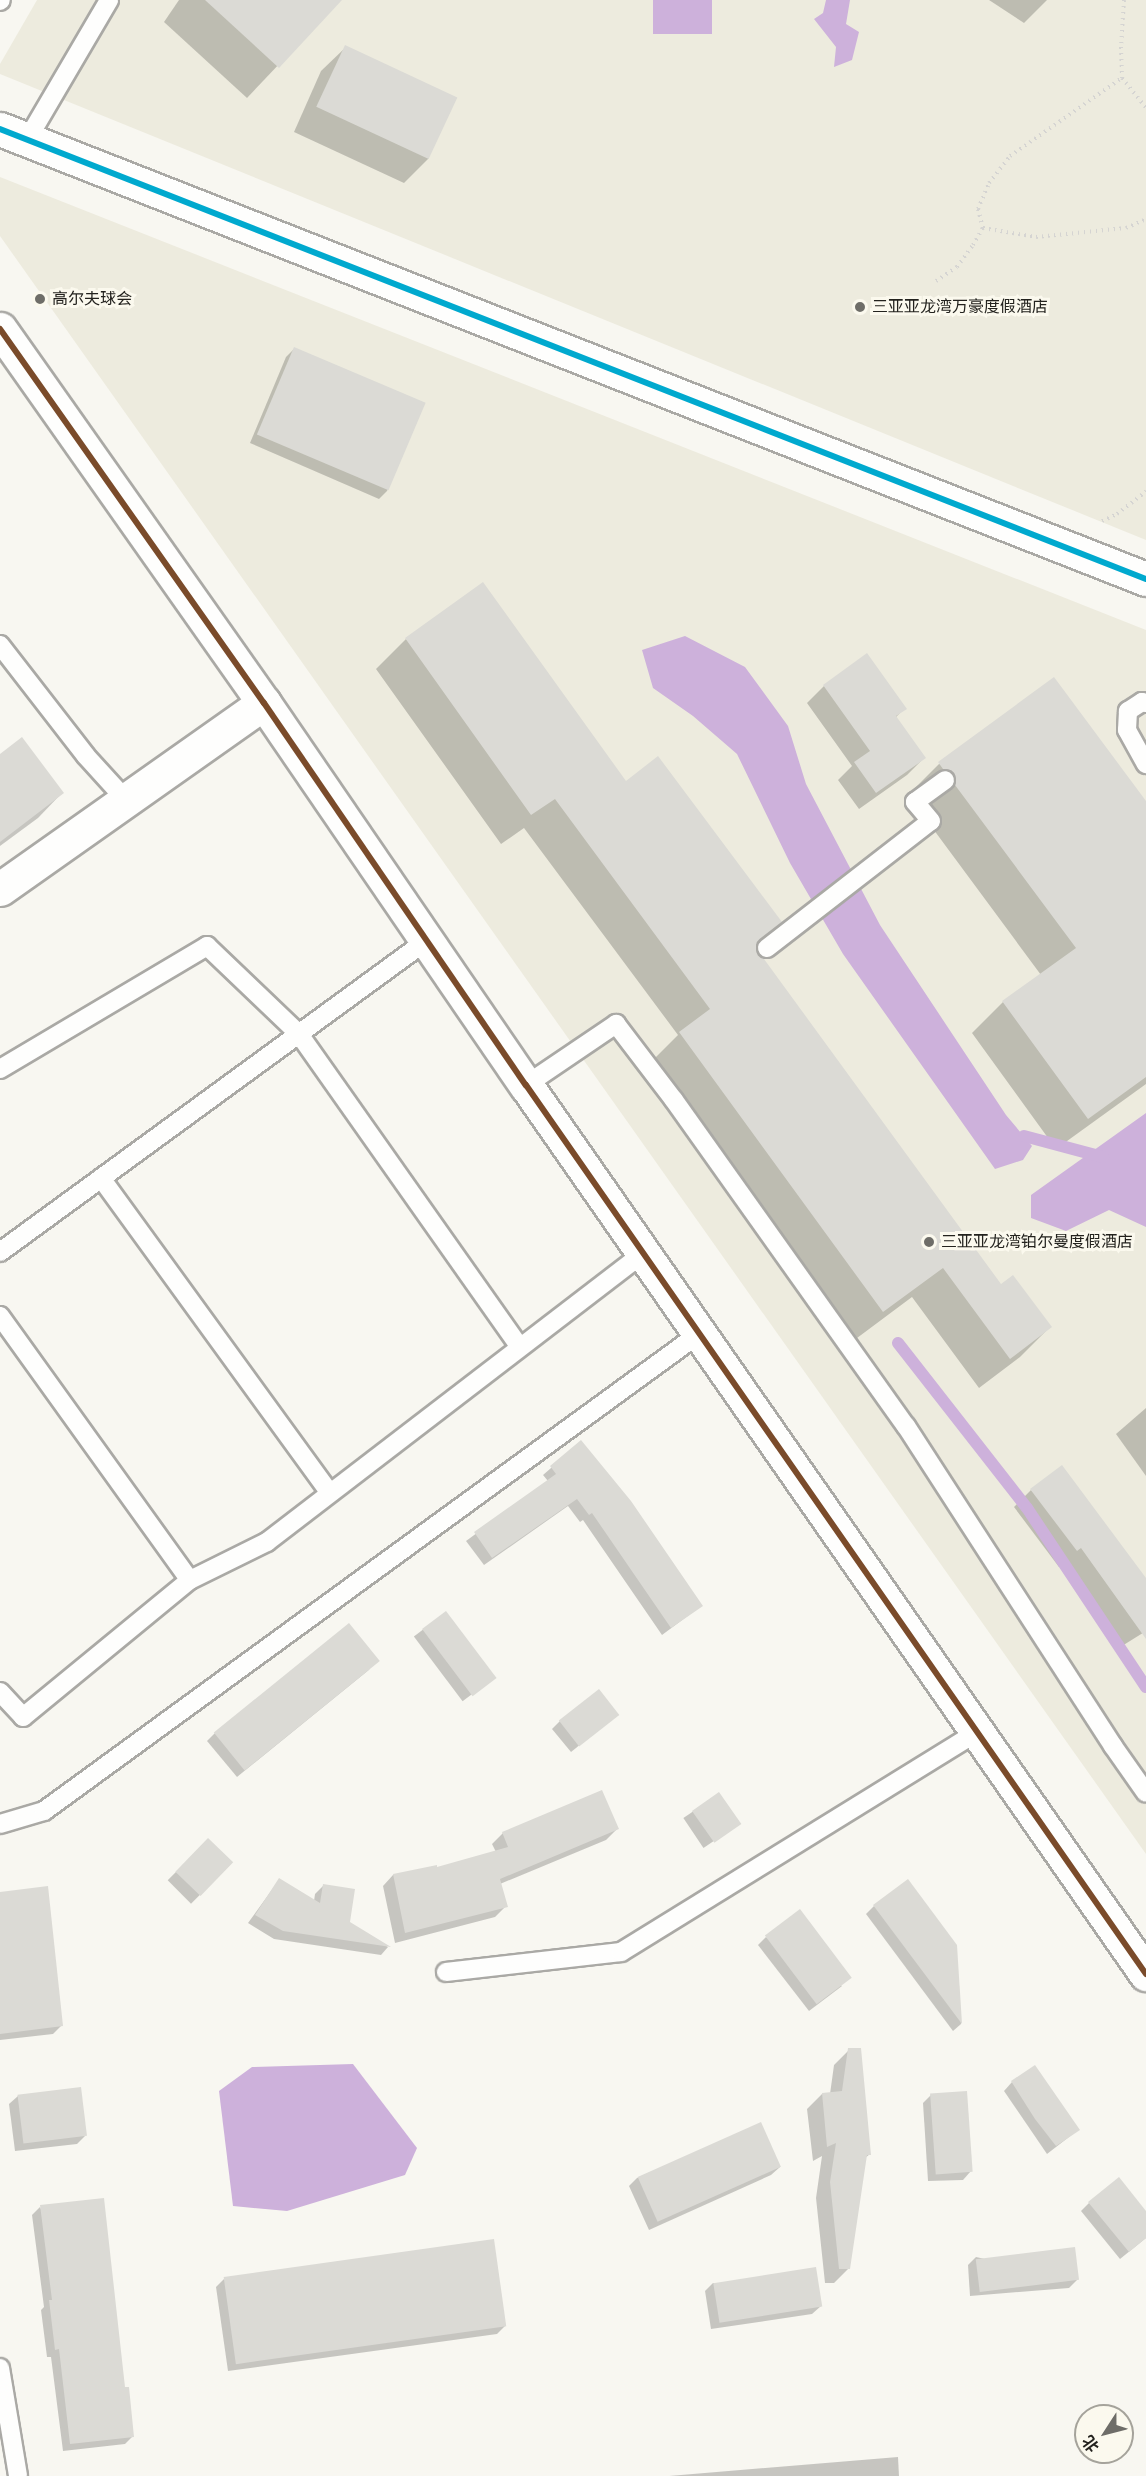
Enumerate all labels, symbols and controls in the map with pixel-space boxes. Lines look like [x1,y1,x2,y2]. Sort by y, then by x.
place label: 高尔夫球会 [52,289,132,309]
marker: 高尔夫球会 [33,292,47,306]
place label: 三亚亚龙湾万豪度假酒店 [872,297,1048,317]
marker: 三亚亚龙湾万豪度假酒店 [853,300,867,314]
place label: 三亚亚龙湾铂尔曼度假酒店 [941,1232,1133,1252]
marker: 三亚亚龙湾铂尔曼度假酒店 [922,1235,936,1249]
north arrow [1074,2404,1134,2464]
text: 北 [1078,2432,1103,2456]

